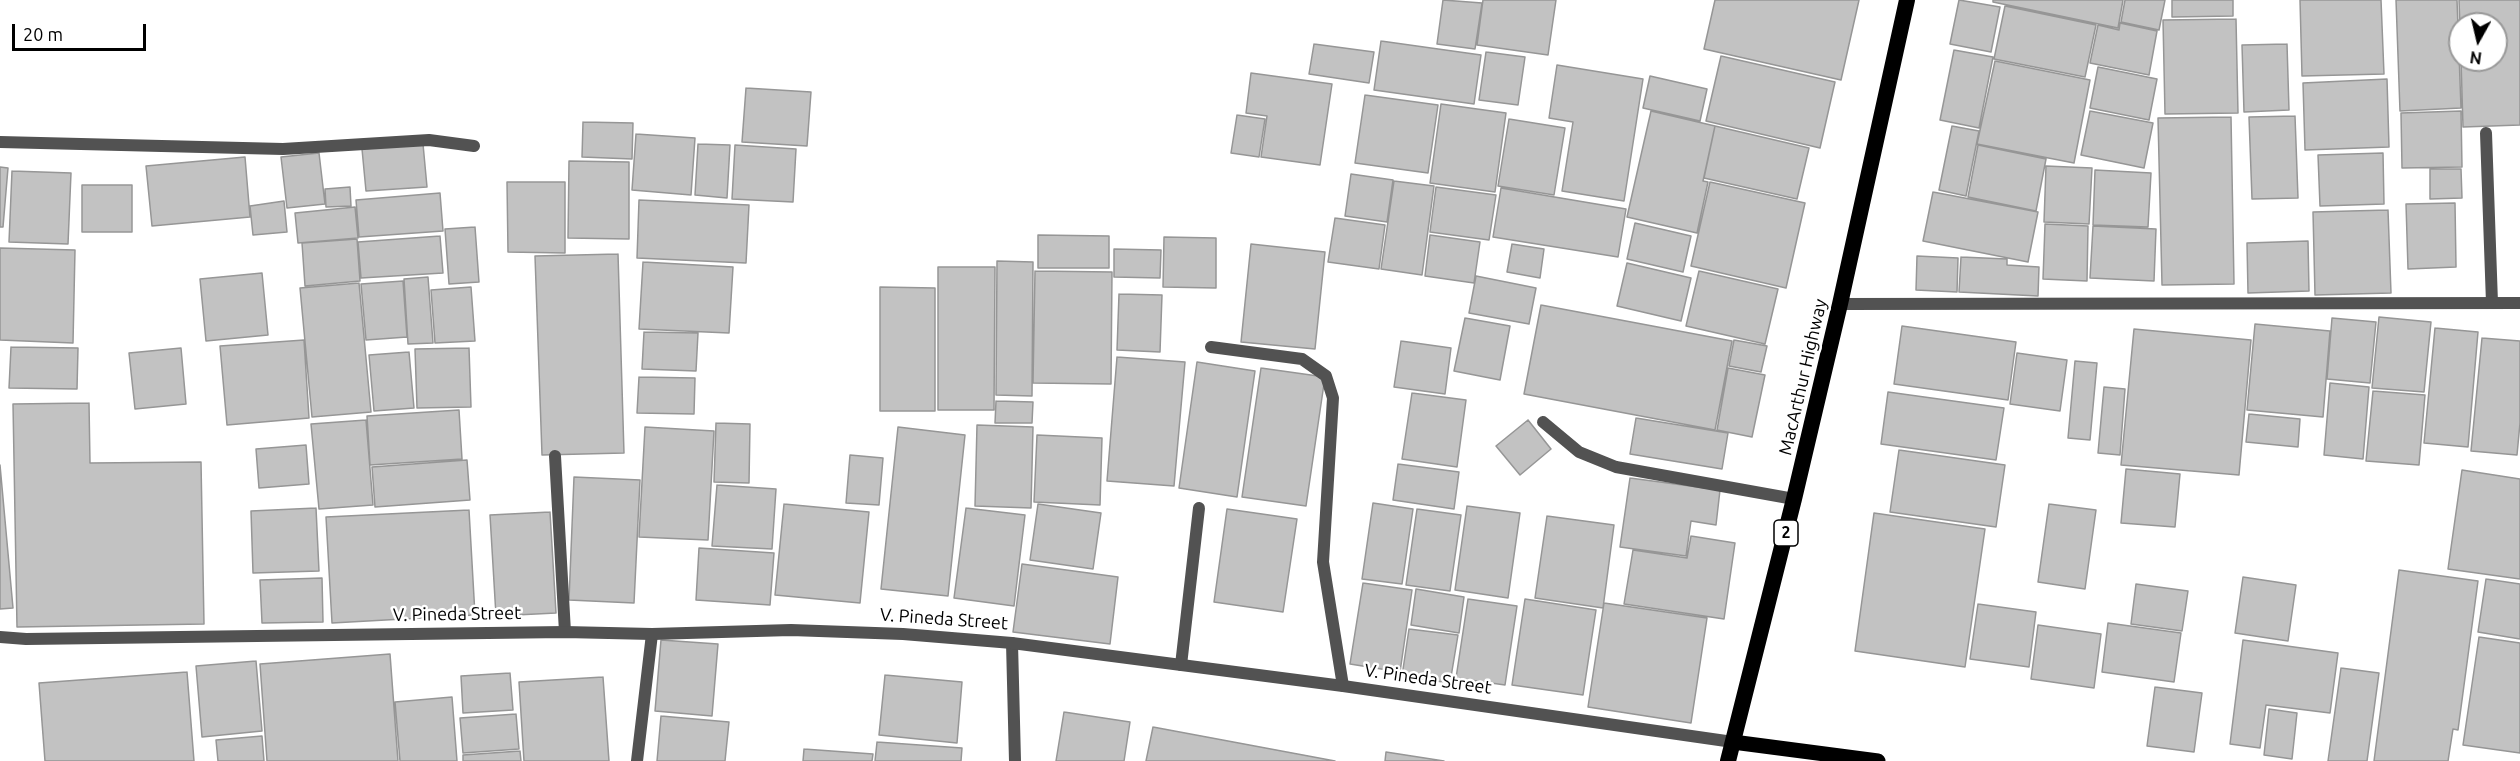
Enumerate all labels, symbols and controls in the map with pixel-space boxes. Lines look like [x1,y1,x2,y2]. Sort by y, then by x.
scale bar [15,12,148,50]
north arrow [2448,12,2508,72]
text: 20 m [23,24,63,44]
text: N [2469,48,2483,68]
street label: MacArthur Highway [1775,297,1831,457]
road number: 2 [1774,520,1798,546]
street label: V. Pineda Street [393,602,521,626]
street label: V. Pineda Street [879,604,1009,634]
street label: V. Pineda Street [1363,659,1493,699]

